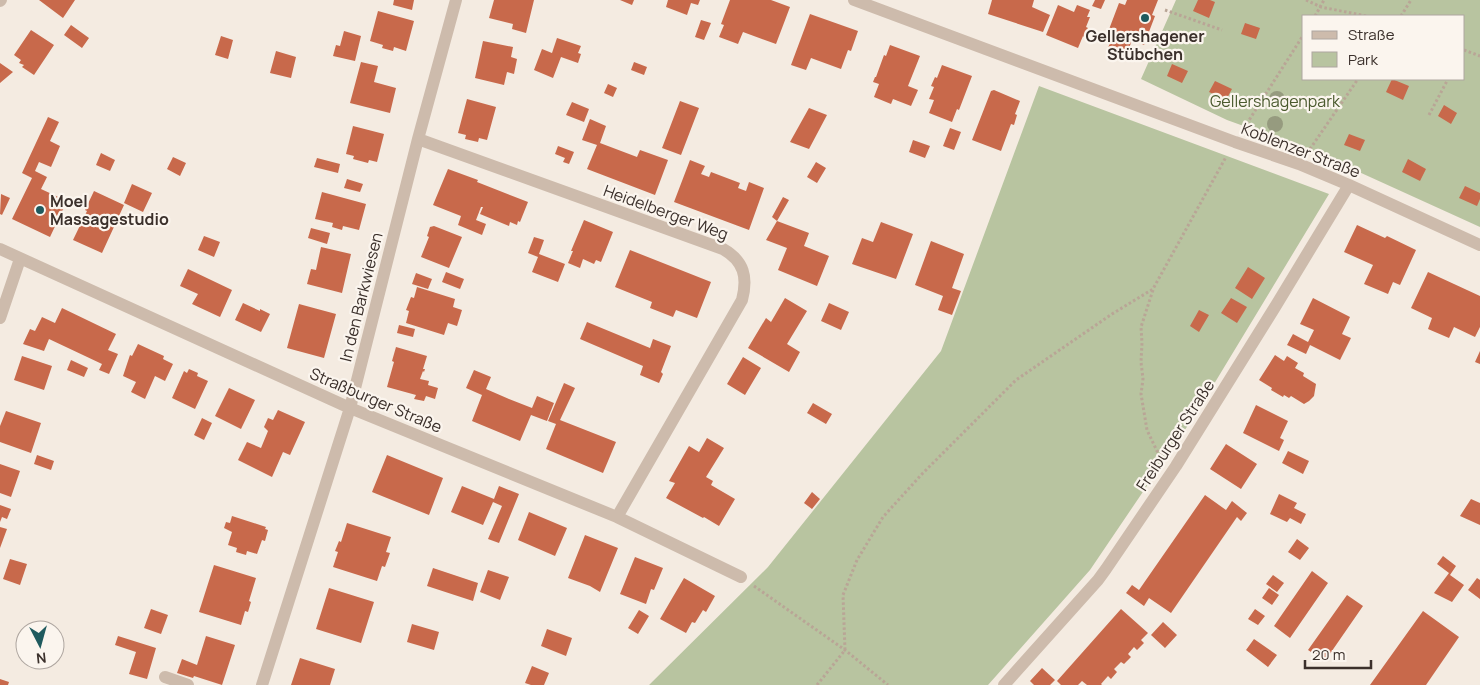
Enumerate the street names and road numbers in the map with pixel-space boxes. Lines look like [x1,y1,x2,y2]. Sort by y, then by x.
street label: Koblenzer Straße [1238,117,1364,183]
street label: Heidelberger Weg [600,179,732,245]
street label: In den Barkwiesen [334,230,388,364]
street label: Straßburger Straße [306,362,446,438]
street label: Freiburger Straße [1131,375,1219,495]

